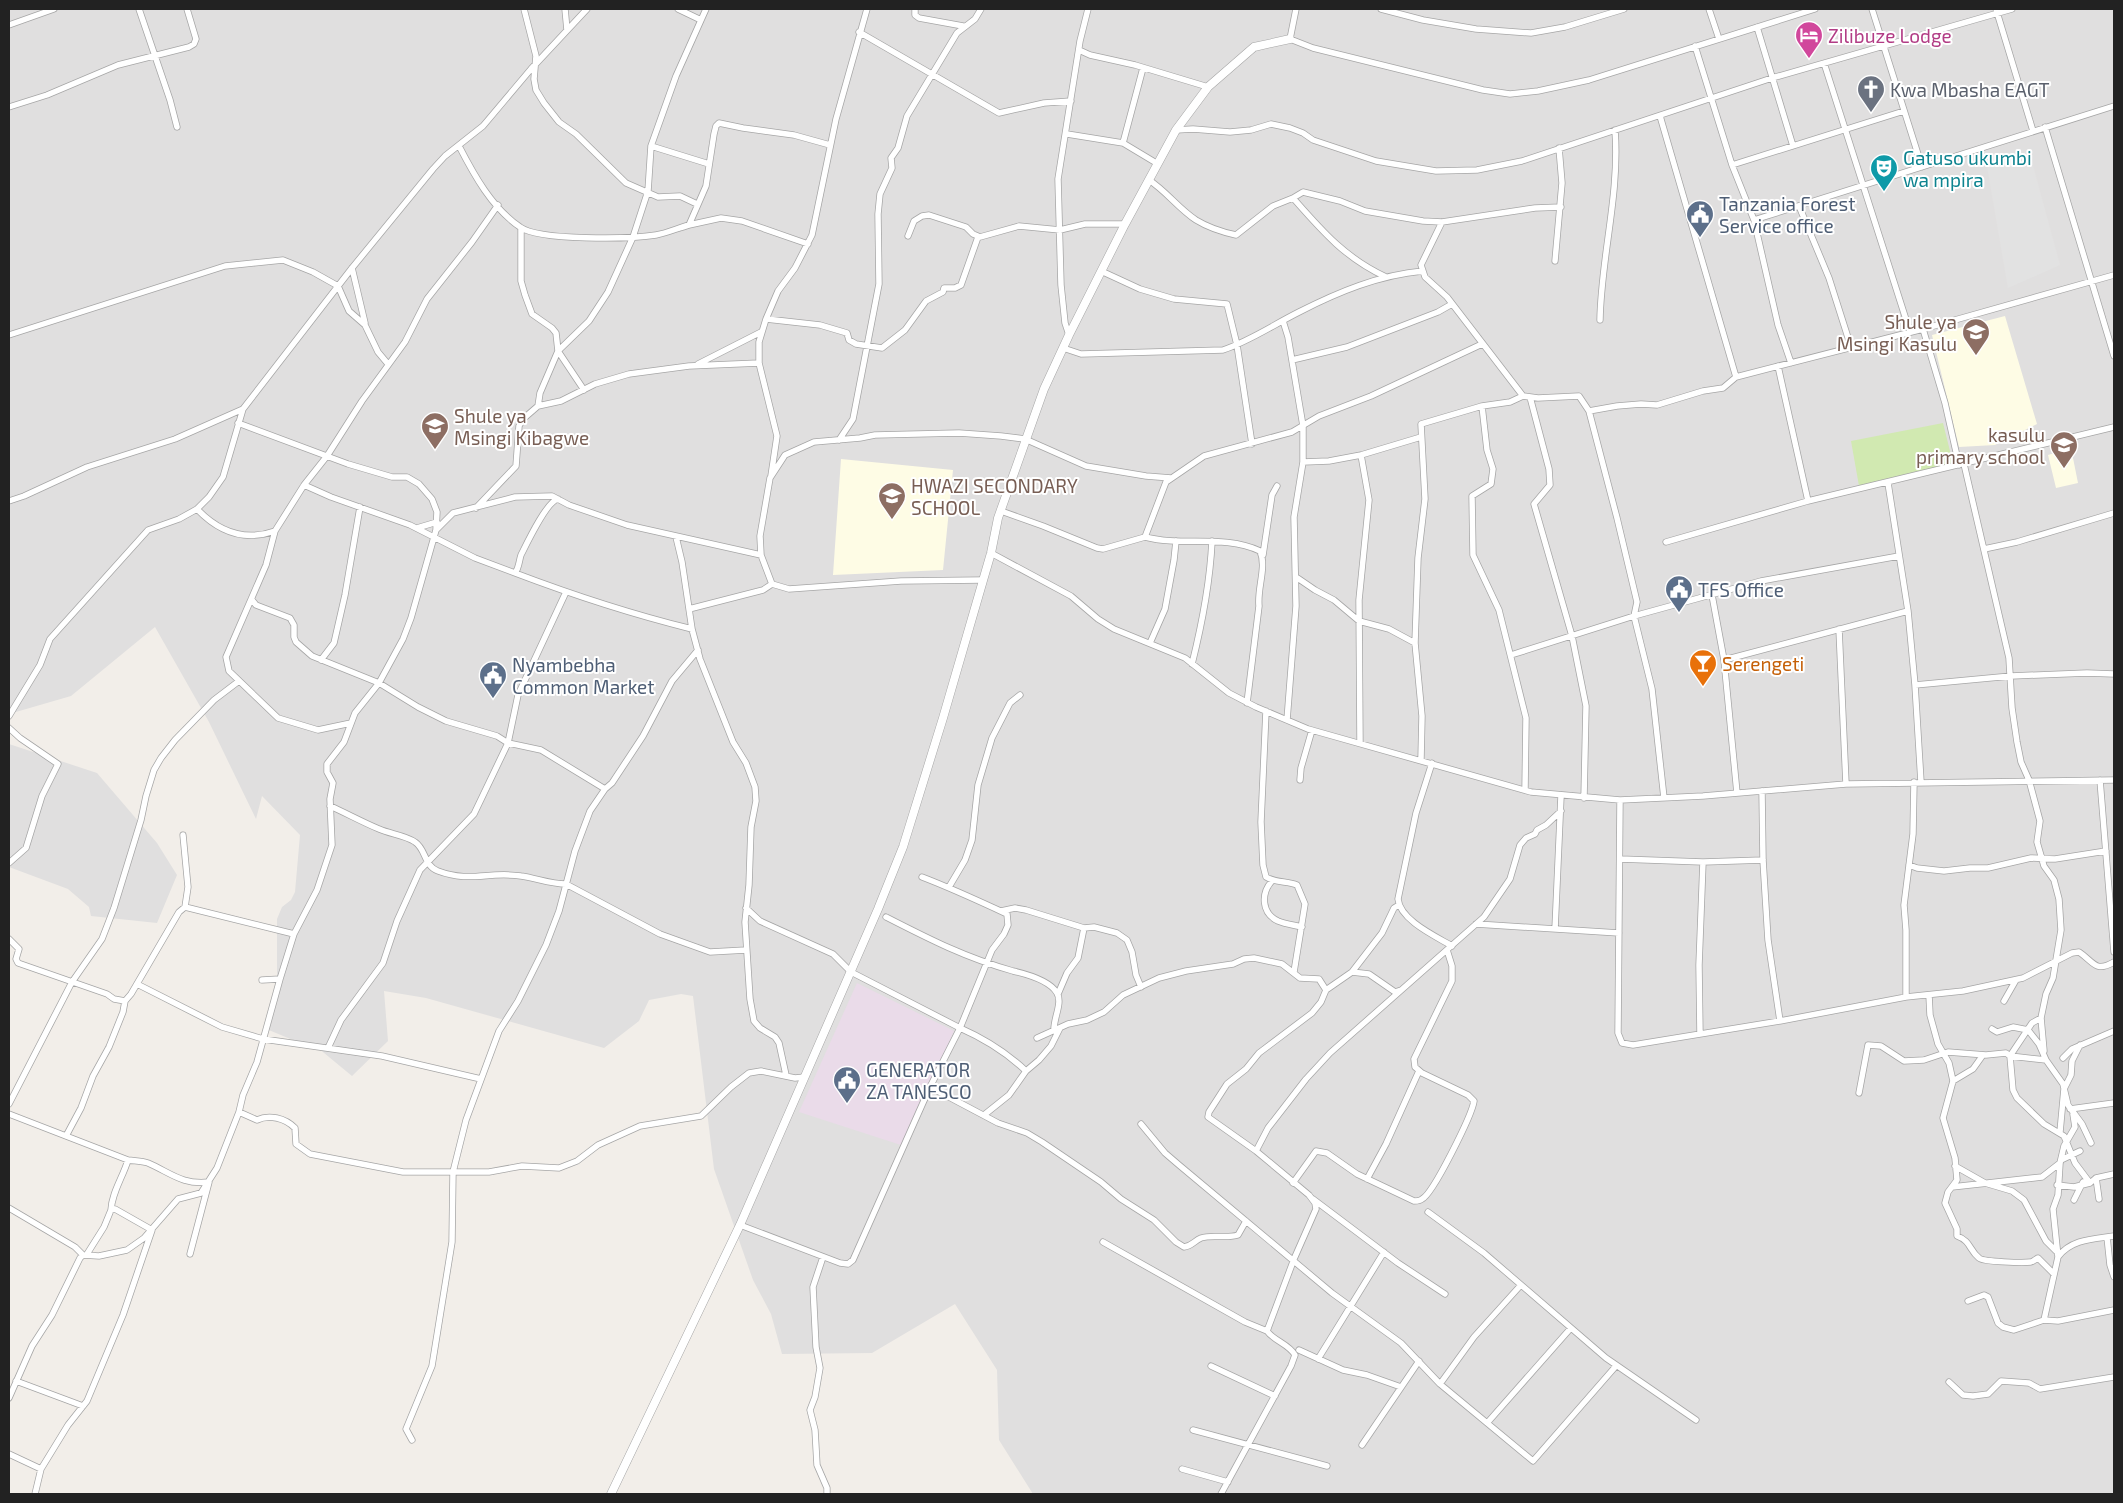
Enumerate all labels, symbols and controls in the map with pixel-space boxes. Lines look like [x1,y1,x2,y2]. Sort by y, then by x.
hotel icon: Zilibuze Lodge [1794,20,1824,59]
place label: Zilibuze Lodge [1828,24,1952,47]
church icon: Kwa Mbasha EAGT [1856,74,1886,113]
place label: Kwa Mbasha EAGT [1890,78,2050,101]
place label: Gatuso ukumbi wa mpira [1903,146,2032,191]
theatre icon: Gatuso ukumbi wa mpira [1869,153,1899,192]
place label: Tanzania Forest Service office [1719,192,1855,237]
public building icon: Tanzania Forest Service office [1685,199,1715,238]
place label: Shule ya Msingi Kasulu [1837,310,1957,355]
school or university icon: Shule ya Msingi Kasulu [1961,317,1991,356]
place label: Shule ya Msingi Kibagwe [454,404,589,449]
school or university icon: Shule ya Msingi Kibagwe [420,411,450,450]
place label: kasulu primary school [1916,423,2045,468]
school or university icon: kasulu primary school [2049,430,2079,469]
place label: HWAZI SECONDARY SCHOOL [911,474,1078,519]
school or university icon: HWAZI SECONDARY SCHOOL [877,481,907,520]
public building icon: TFS Office [1664,574,1694,613]
place label: TFS Office [1698,578,1784,601]
bar icon: Serengeti [1688,648,1718,687]
place label: Serengeti [1722,652,1804,675]
place label: Nyambebha Common Market [512,653,655,698]
public building icon: Nyambebha Common Market [478,660,508,699]
place label: GENERATOR ZA TANESCO [866,1058,972,1103]
public building icon: GENERATOR ZA TANESCO [832,1065,862,1104]

